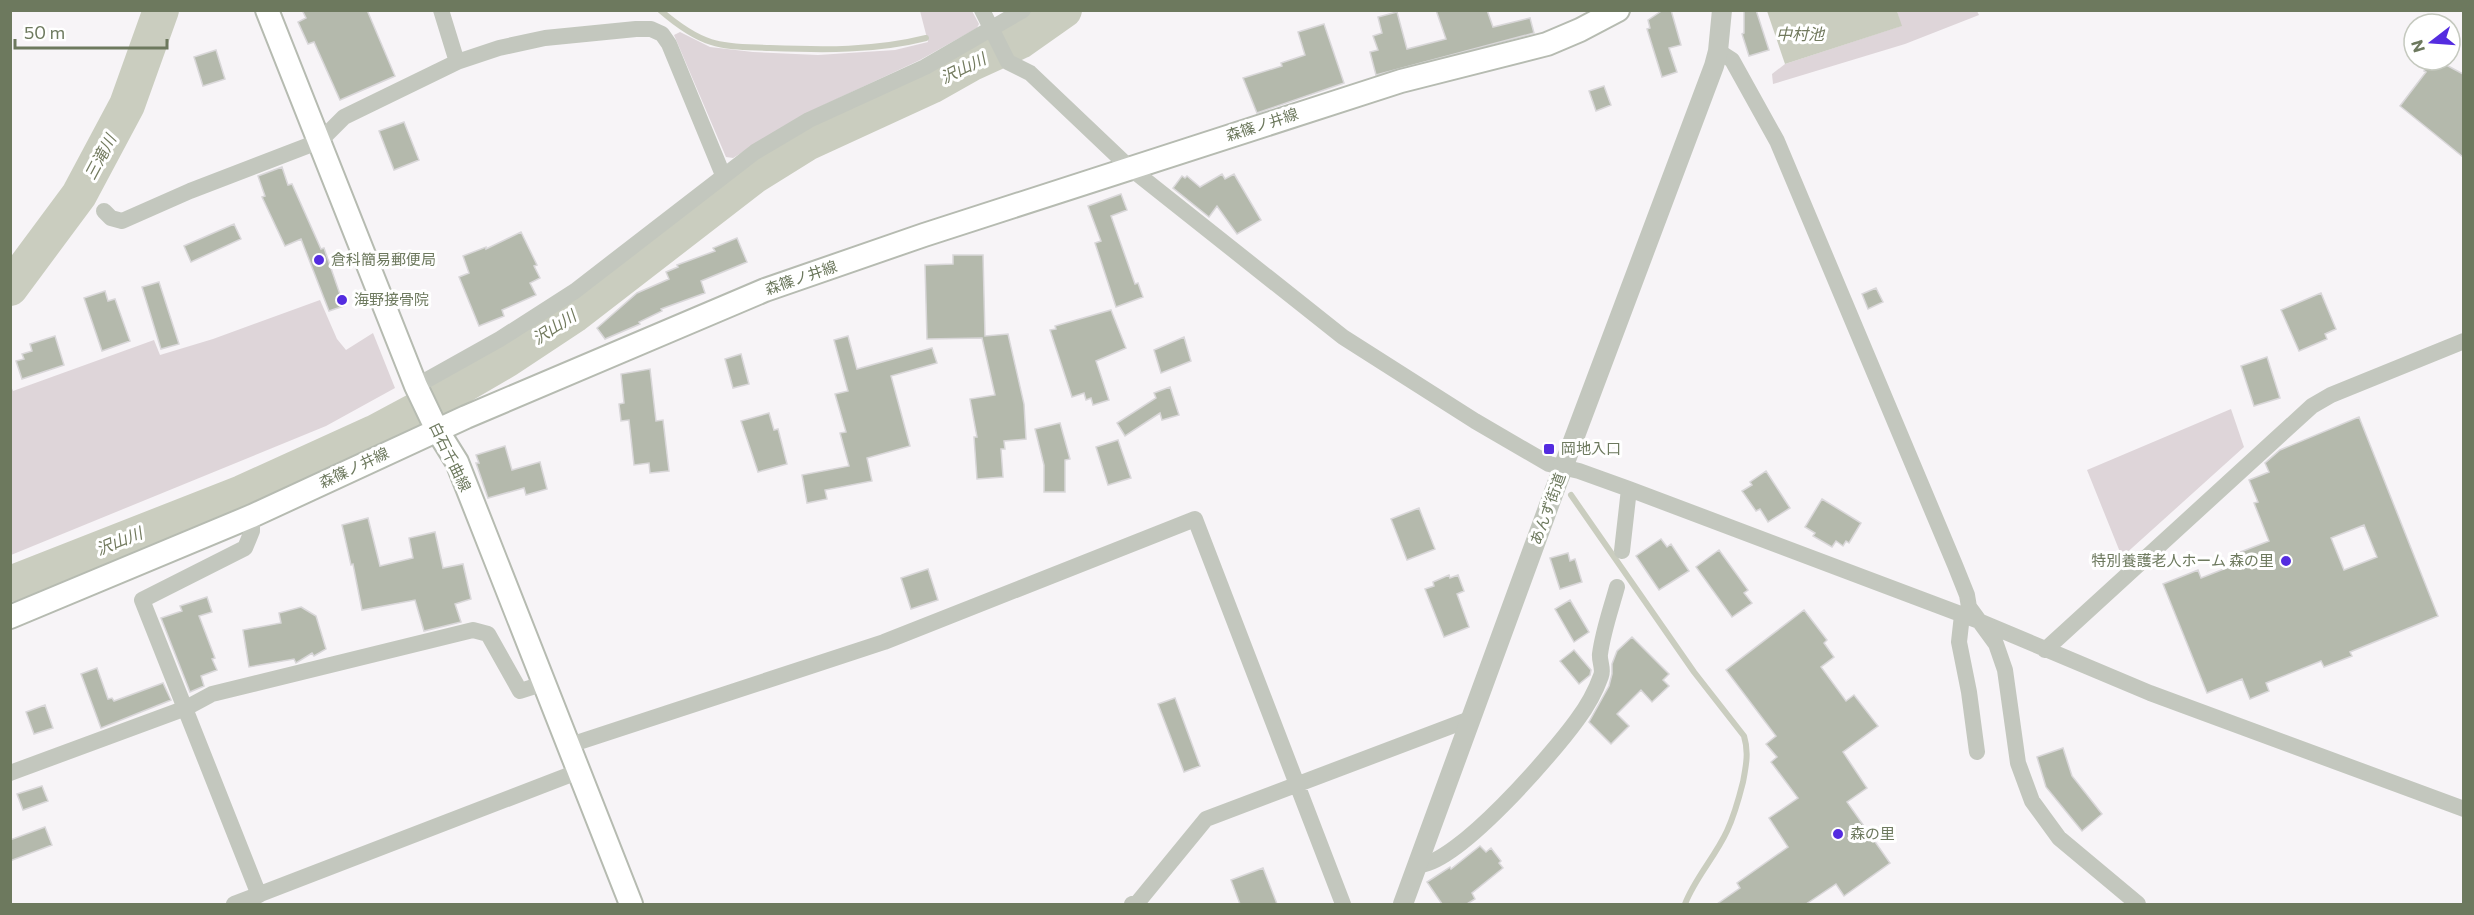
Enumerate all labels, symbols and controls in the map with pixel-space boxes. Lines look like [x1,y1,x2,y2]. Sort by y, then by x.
scale bar [15,12,166,50]
north arrow [2402,12,2462,72]
text: 50 m [24,21,65,43]
water label: 中村池 [1776,24,1826,43]
text: N [2406,38,2428,55]
water label: 沢山川 [937,48,990,87]
street label: 森篠ノ井線 [1223,104,1300,144]
water label: 三滝川 [80,129,120,182]
place label: 倉科簡易郵便局 [331,250,436,268]
marker: 倉科簡易郵便局 [312,253,326,267]
street label: 森篠ノ井線 [762,256,839,298]
place label: 海野接骨院 [354,290,429,308]
marker: 海野接骨院 [335,293,349,307]
water label: 沢山川 [528,304,581,348]
street label: 白石千曲線 [426,419,475,494]
place label: 岡地入口 [1561,439,1621,457]
marker: 岡地入口 [1542,442,1556,456]
street label: 森篠ノ井線 [316,443,391,491]
street label: あんず街道 [1526,470,1568,547]
water label: 沢山川 [93,522,146,558]
place label: 特別養護老人ホーム 森の里 [2092,551,2274,569]
marker: 特別養護老人ホーム 森の里 [2279,554,2293,568]
place label: 森の里 [1850,824,1895,842]
marker: 森の里 [1831,827,1845,841]

